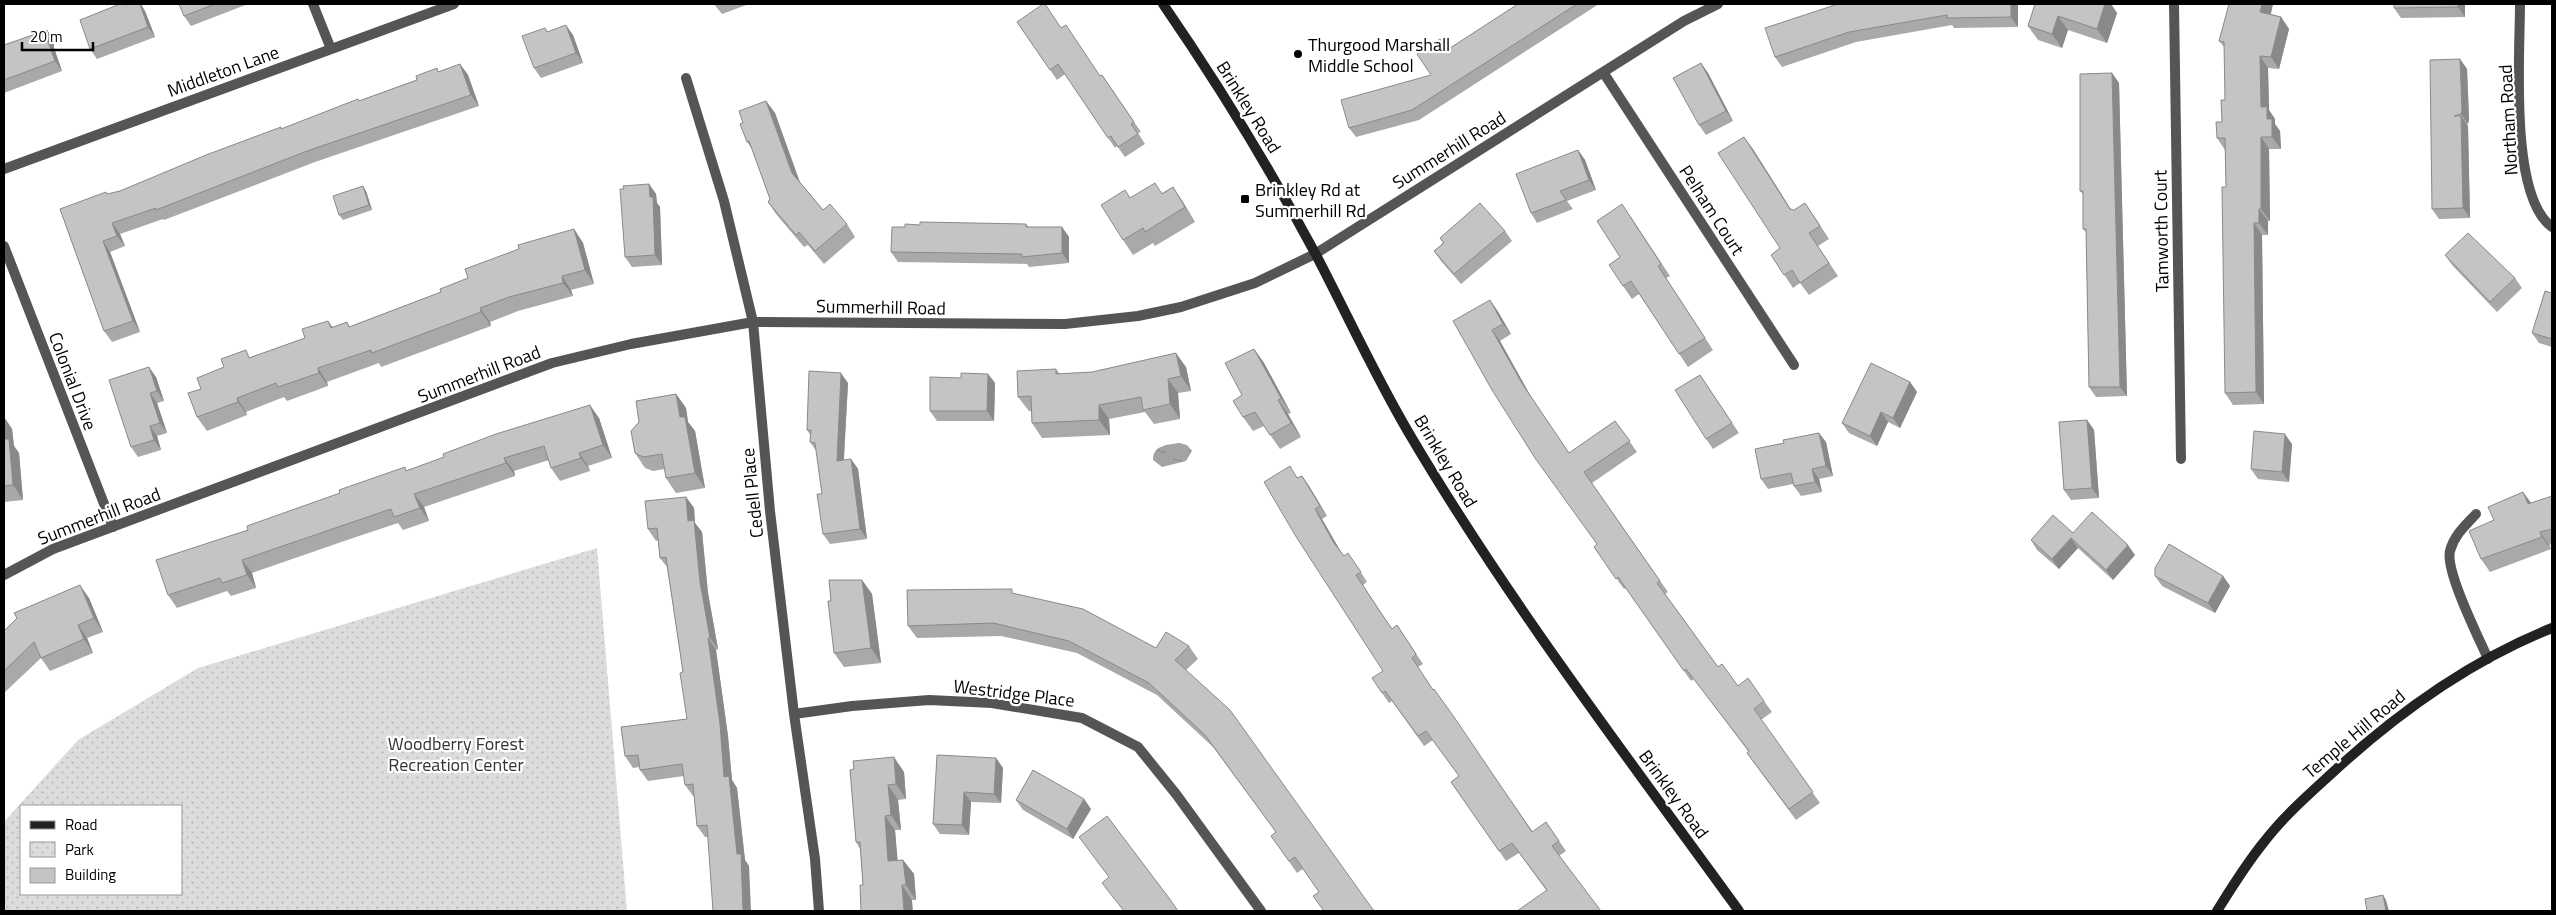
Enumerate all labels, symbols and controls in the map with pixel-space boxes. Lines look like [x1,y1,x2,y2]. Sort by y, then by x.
scale bar [22,20,94,52]
text: 20 m [30,25,63,48]
place label: Thurgood Marshall Middle School [1308,31,1450,79]
street label: Middleton Lane [163,38,283,104]
marker: Thurgood Marshall Middle School [1292,48,1304,60]
street label: Brinkley Road [1210,56,1288,158]
street label: Northam Road [2492,64,2524,176]
street label: Summerhill Road [1387,104,1511,196]
street label: Pelham Court [1673,160,1752,261]
street label: Tamworth Court [2146,169,2176,292]
place label: Brinkley Rd at Summerhill Rd [1255,176,1366,224]
marker: Brinkley Rd at Summerhill Rd [1239,193,1251,205]
street label: Summerhill Road [816,292,946,322]
street label: Colonial Drive [42,328,104,434]
street label: Summerhill Road [414,338,544,410]
street label: Brinkley Road [1408,409,1484,513]
street label: Cedell Place [734,447,770,539]
street label: Summerhill Road [34,480,164,552]
street label: Westridge Place [952,672,1076,714]
street label: Temple Hill Road [2297,683,2411,785]
park label: Woodberry Forest Recreation Center [388,730,525,778]
street label: Brinkley Road [1632,744,1716,844]
legend [20,805,182,895]
text: Road [65,813,97,836]
text: Park [65,838,94,861]
text: Building [65,863,116,886]

